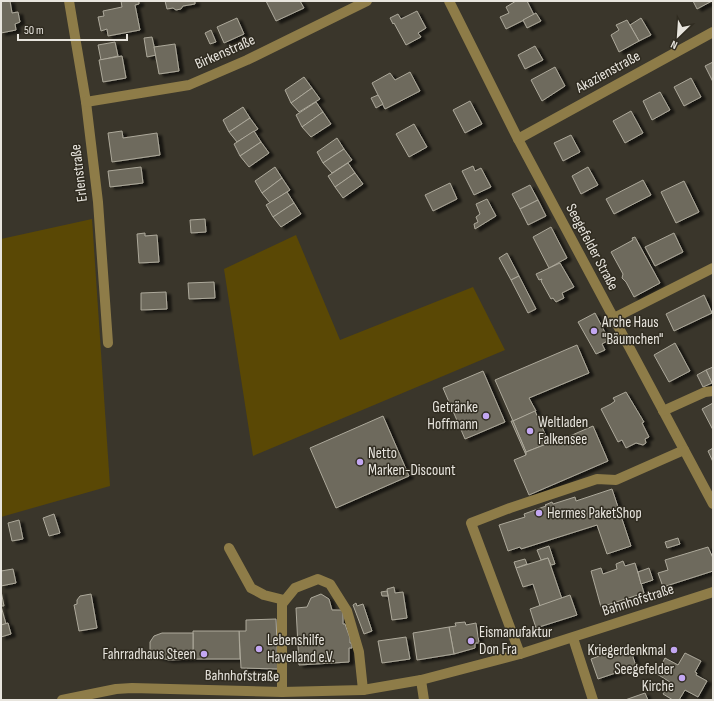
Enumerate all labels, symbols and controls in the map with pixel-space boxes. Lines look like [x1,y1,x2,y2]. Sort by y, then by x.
scale bar [18,16,127,42]
north arrow [658,16,698,56]
text: 50 m [24,23,44,38]
street label: Birkenstraße [192,30,258,74]
text: N [668,37,679,52]
street label: Akazienstraße [572,47,644,98]
street label: Erlenstraße [66,143,92,203]
street label: Seegefelder Straße [561,200,623,294]
place label: Arche Haus "Bäumchen" [601,313,664,349]
marker: Arche Haus "Bäumchen" [589,326,599,336]
place label: Getränke Hoffmann [427,398,478,434]
marker: Getränke Hoffmann [481,411,491,421]
place label: Weltladen Falkensee [538,413,588,449]
marker: Weltladen Falkensee [525,426,535,436]
place label: Netto Marken-Discount [368,444,456,480]
marker: Netto Marken-Discount [355,457,365,467]
place label: Hermes PaketShop [547,504,642,523]
marker: Hermes PaketShop [534,508,544,518]
street label: Bahnhofstraße [600,579,676,621]
place label: Eismanufaktur Don Fra [479,623,553,659]
place label: Lebenshilfe Havelland e.V. [267,631,335,667]
marker: Eismanufaktur Don Fra [466,636,476,646]
place label: Kriegerdenkmal [588,641,666,660]
marker: Lebenshilfe Havelland e.V. [254,644,264,654]
place label: Fahrradhaus Steen [102,645,196,664]
marker: Kriegerdenkmal [669,645,679,655]
marker: Fahrradhaus Steen [199,649,209,659]
place label: Seegefelder Kirche [614,660,675,696]
street label: Bahnhofstraße [205,666,279,686]
marker: Seegefelder Kirche [677,673,687,683]

